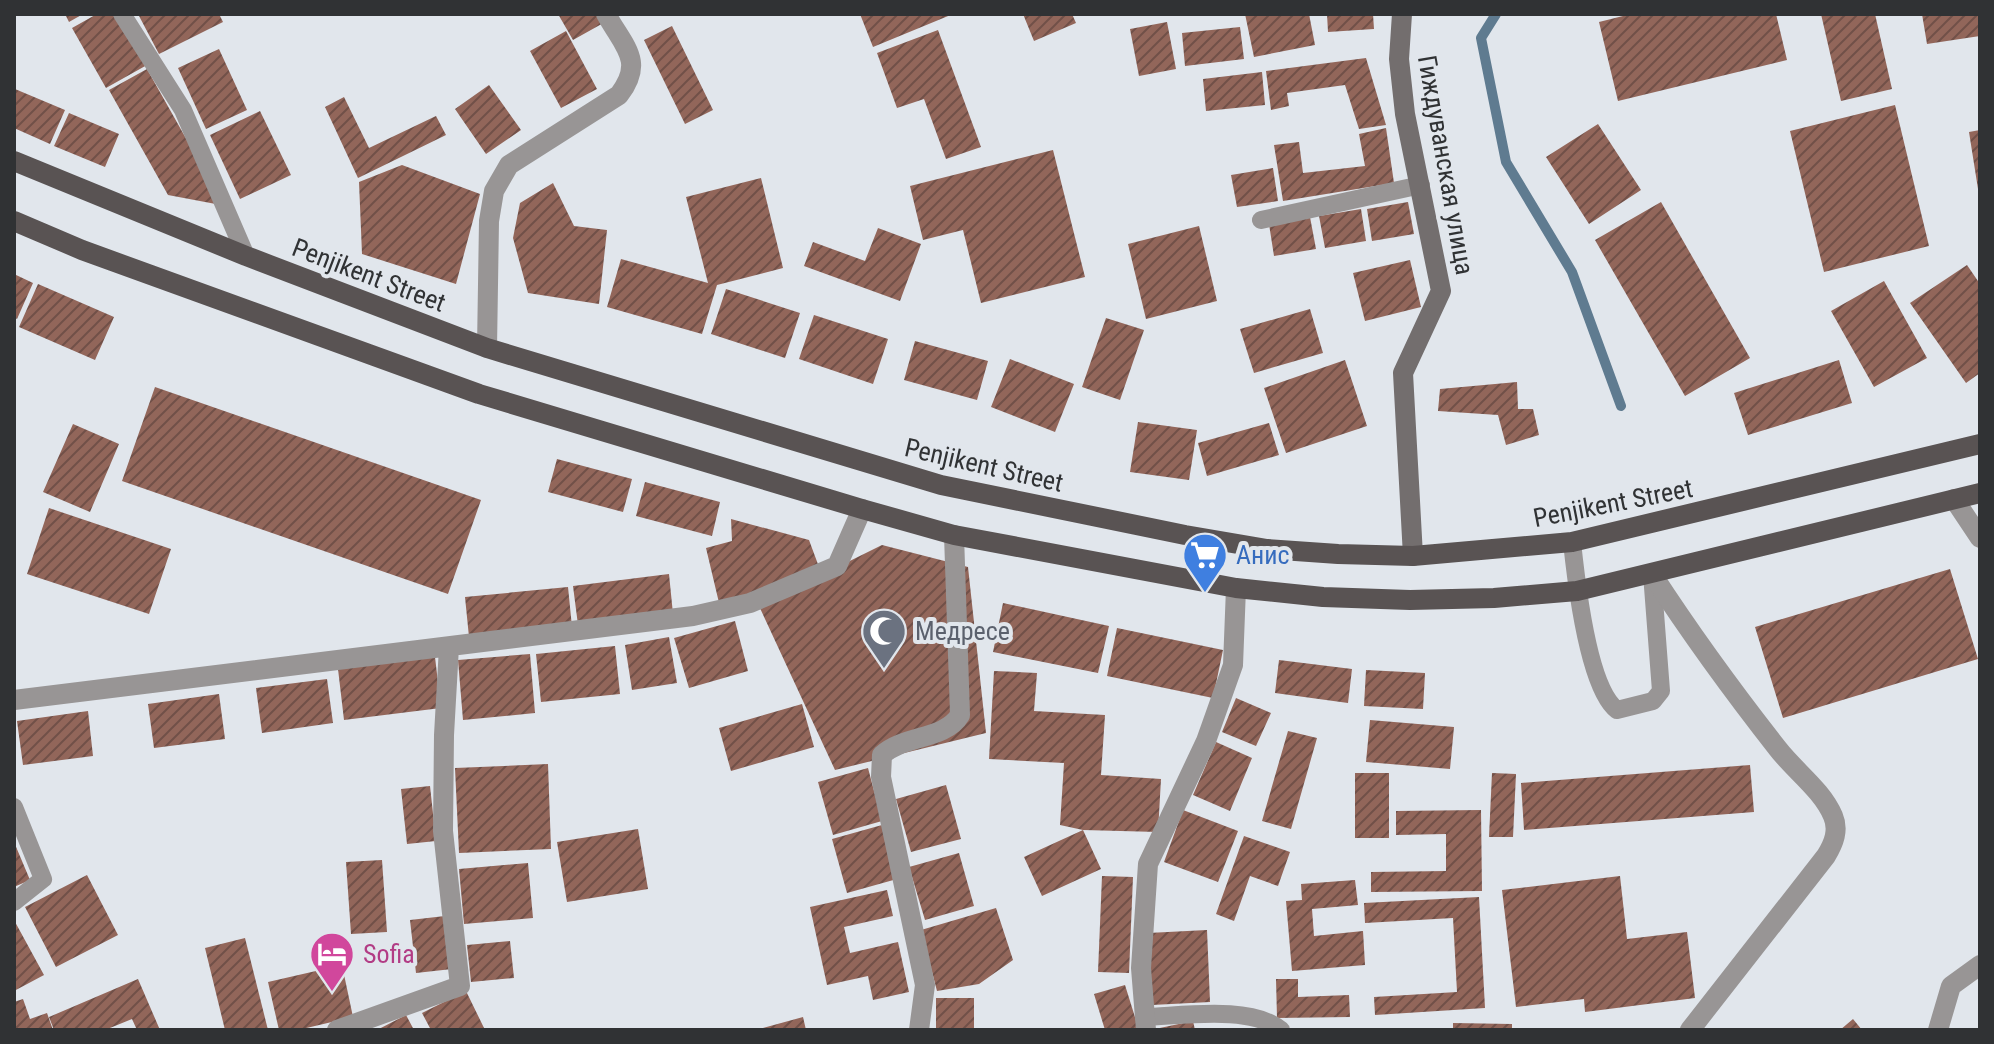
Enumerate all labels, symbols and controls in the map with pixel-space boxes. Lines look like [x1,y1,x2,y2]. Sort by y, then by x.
street label: Гиждуванская улица [1412,53,1480,277]
street label: Penjikent Street [288,232,450,318]
street label: Penjikent Street [902,432,1066,498]
street label: Penjikent Street [1531,473,1695,533]
supermarket icon: Анис [1181,531,1229,594]
place label: Анис [1236,540,1289,570]
mosque icon: Медресе [860,607,908,670]
place label: Медресе [915,616,1010,646]
hotel icon: Sofia [308,930,356,993]
place label: Sofia [363,939,415,969]

